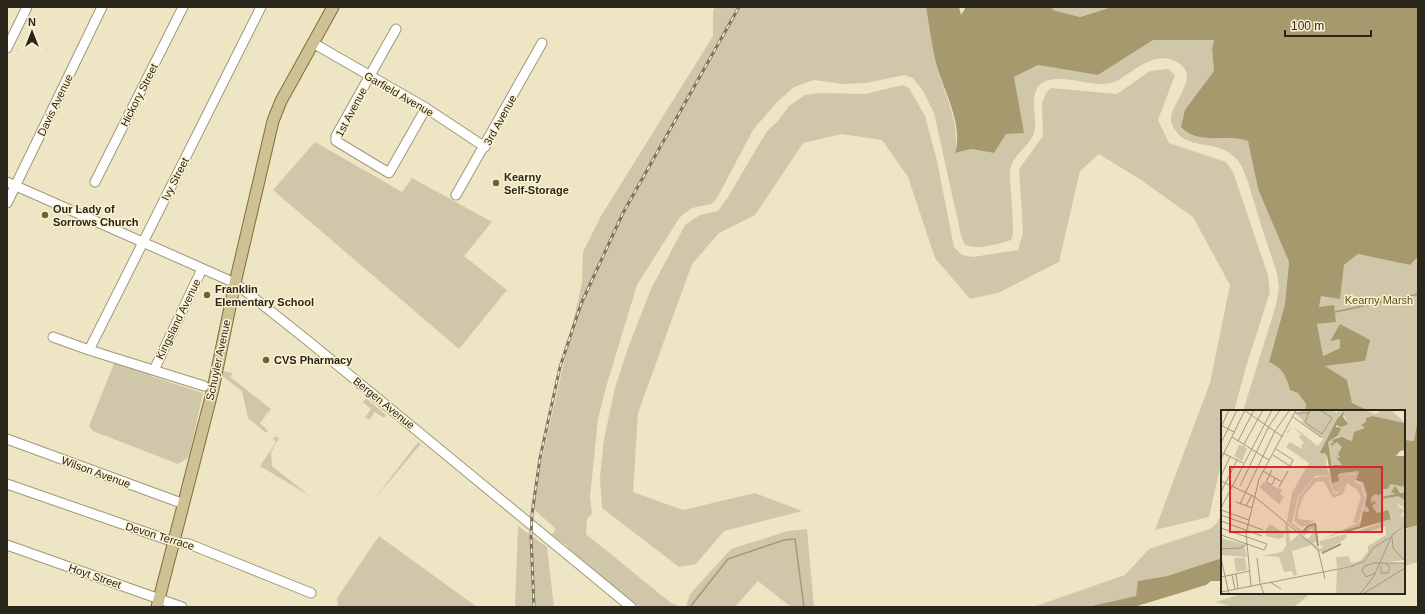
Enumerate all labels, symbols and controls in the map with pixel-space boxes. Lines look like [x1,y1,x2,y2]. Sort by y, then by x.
north arrow [12,12,52,52]
scale bar [1285,12,1371,38]
text: N [28,16,36,28]
text: 100 m [1291,19,1324,33]
street label: Hickory Street [118,62,160,128]
street label: Garfield Avenue [362,69,436,119]
street label: Davis Avenue [35,72,75,138]
street label: 1st Avenue [333,85,369,139]
street label: 3rd Avenue [481,93,519,147]
street label: Ivy Street [159,156,191,202]
place label: Kearny Self-Storage [504,171,569,196]
marker: Kearny Self-Storage [491,178,501,188]
place label: Our Lady of Sorrows Church [53,203,139,228]
marker: Our Lady of Sorrows Church [40,210,50,220]
street label: Kingsland Avenue [153,277,203,361]
place label: Franklin Elementary School [215,283,314,308]
marker: Franklin Elementary School [202,290,212,300]
park label: Kearny Marsh [1345,294,1413,306]
street label: Schuyler Avenue [204,318,232,402]
place label: CVS Pharmacy [274,354,353,366]
marker: CVS Pharmacy [261,355,271,365]
street label: Bergen Avenue [351,375,417,431]
inset map [1221,410,1405,594]
street label: Wilson Avenue [60,454,132,490]
street label: Devon Terrace [124,520,196,552]
street label: Hoyt Street [67,561,123,591]

